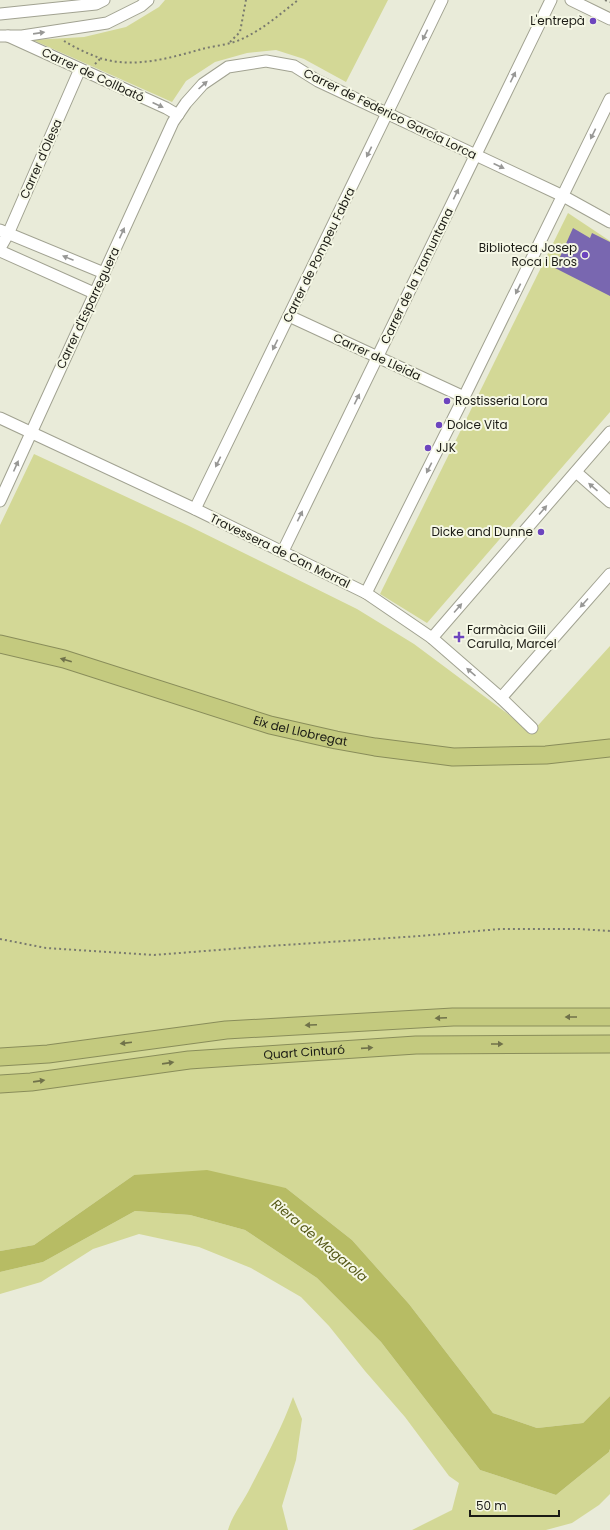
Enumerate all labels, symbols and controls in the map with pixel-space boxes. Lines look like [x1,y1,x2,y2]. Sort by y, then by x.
place label: L'entrepà [530,12,585,29]
marker: L'entrepà [588,16,598,26]
one-way arrow [33,30,45,36]
one-way arrow [422,30,428,41]
street label: Carrer de Collbató [39,43,148,106]
street label: Carrer de Federico García Lorca [301,64,480,163]
one-way arrow [510,72,516,83]
one-way arrow [197,81,208,90]
one-way arrow [153,102,164,108]
street label: Carrer d'Olesa [15,116,66,201]
one-way arrow [590,128,596,140]
one-way arrow [366,147,372,158]
one-way arrow [493,163,504,169]
street label: Carrer de Pompeu Fabra [278,184,359,325]
one-way arrow [453,189,459,200]
street label: Carrer de la Tramuntana [376,205,457,347]
one-way arrow [119,227,125,238]
place label: Biblioteca Josep Roca i Bros [479,239,577,270]
street label: Carrer d'Esparreguera [52,244,123,371]
marker: Biblioteca Josep Roca i Bros [580,250,590,260]
one-way arrow [61,255,73,261]
one-way arrow [515,283,521,294]
street label: Carrer de Lleida [331,329,424,384]
one-way arrow [272,339,278,350]
place label: Rostisseria Lora [455,392,548,409]
one-way arrow [354,394,360,405]
marker: Rostisseria Lora [442,396,452,406]
place label: Dolce Vita [447,416,508,433]
marker: Dolce Vita [434,420,444,430]
place label: JJK [436,439,456,456]
marker: JJK [423,443,433,453]
one-way arrow [215,456,221,467]
one-way arrow [13,460,19,471]
one-way arrow [426,462,432,474]
one-way arrow [588,482,598,492]
one-way arrow [538,505,547,515]
street label: Travessera de Can Morral [207,509,353,592]
one-way arrow [297,511,303,522]
place label: Dicke and Dunne [431,523,533,540]
marker: Dicke and Dunne [536,527,546,537]
one-way arrow [579,598,589,608]
one-way arrow [454,603,463,614]
place label: Farmàcia Gili Carulla, Marcel [467,621,557,652]
marker: Farmàcia Gili Carulla, Marcel [454,632,464,642]
one-way arrow [60,657,72,663]
one-way arrow [467,668,476,677]
street label: Eix del Llobregat [251,711,349,750]
one-way arrow [435,1014,447,1021]
one-way arrow [564,1014,577,1020]
one-way arrow [305,1022,317,1029]
one-way arrow [120,1040,132,1047]
street label: Quart Cinturó [263,1041,346,1063]
one-way arrow [491,1041,504,1047]
one-way arrow [361,1045,373,1052]
one-way arrow [162,1060,174,1066]
one-way arrow [33,1078,45,1084]
water label: Riera de Magarola [268,1195,372,1286]
scale bar [470,1492,559,1518]
text: 50 m [476,1497,507,1514]

